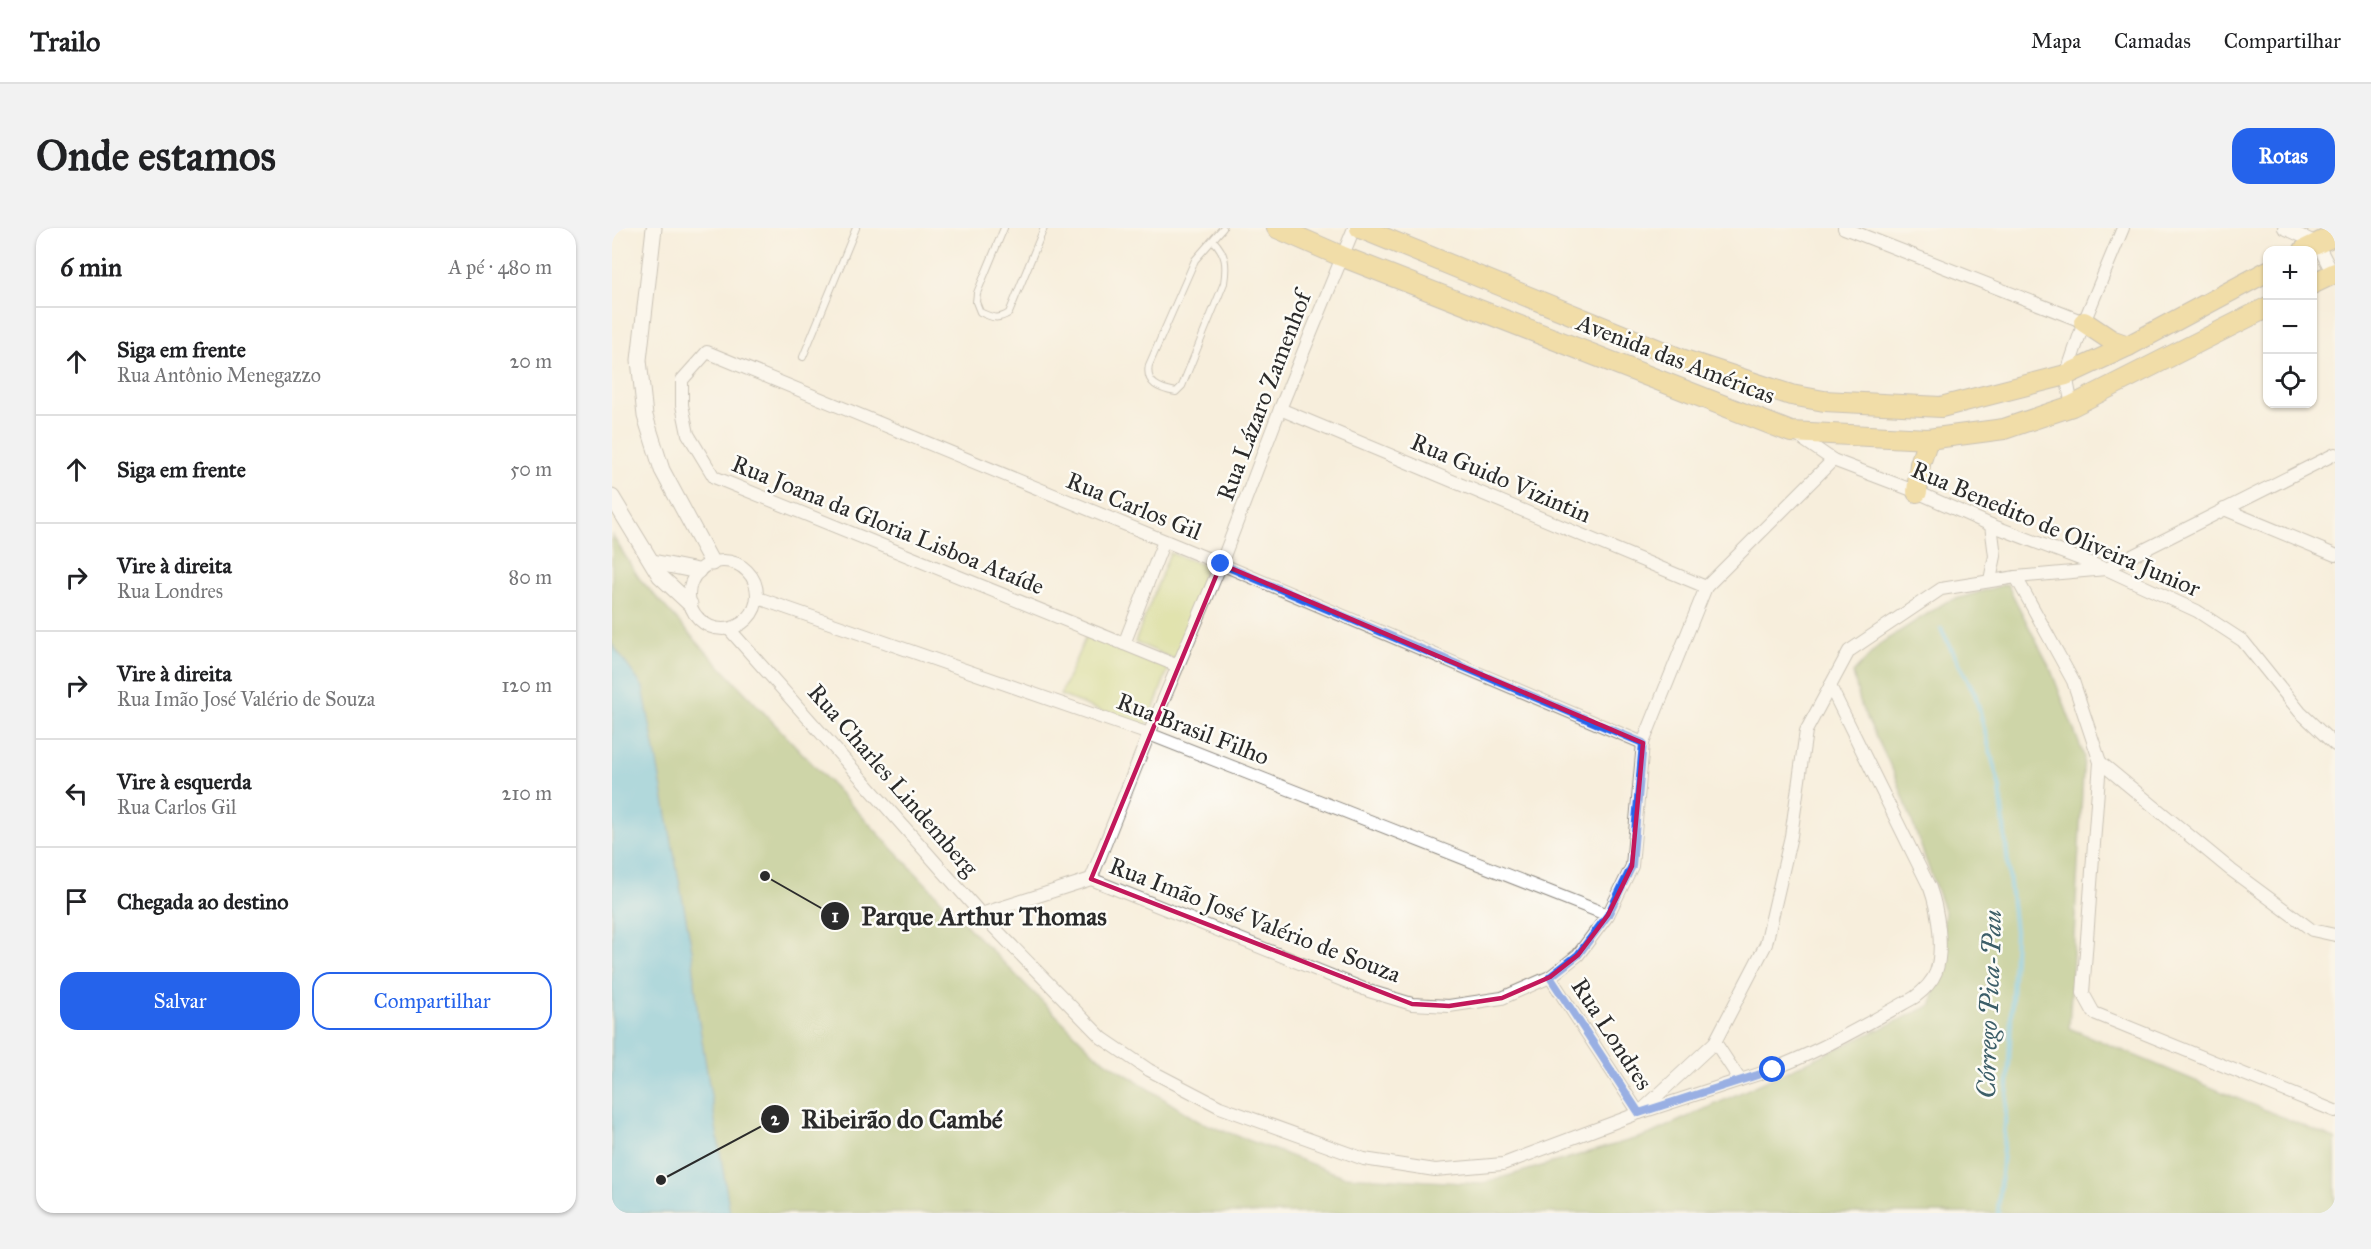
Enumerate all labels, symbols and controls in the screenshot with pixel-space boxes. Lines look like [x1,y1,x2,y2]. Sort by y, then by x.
text: Trailo [30,24,100,59]
text: Mapa [2031,28,2081,54]
text: Camadas [2114,28,2191,54]
text: Compartilhar [2224,28,2341,54]
button: Rotas [2232,128,2335,184]
text: Onde estamos [36,130,276,182]
map controls [2263,246,2317,408]
button: + [2263,246,2317,300]
text: 6 min [60,251,122,283]
text: A pé · 480 m [448,255,552,279]
street label: Rua Lázaro Zamenhof [1210,283,1319,505]
button: − [2263,300,2317,354]
street label: Avenida das Américas [1572,307,1779,411]
text: Siga em frente [117,336,246,363]
icon: ahead [60,345,93,378]
text: 20 m [509,349,552,373]
button: locate [2263,354,2317,408]
text: Rua Antônio Menegazzo [117,363,321,387]
street label: Rua Guido Vizintin [1406,426,1596,530]
street label: Rua Joana da Gloria Lisboa Ataíde [727,448,1049,602]
icon: ahead [60,453,93,486]
street label: Rua Benedito de Oliveira Junior [1907,454,2205,604]
text: Siga em frente [117,456,246,483]
text: 50 m [510,457,552,481]
street label: Rua Carlos Gil [1062,465,1207,547]
route end [1207,550,1233,576]
text: Vire à direita [117,552,232,579]
icon: right [60,561,93,594]
text: 80 m [509,565,552,589]
text: Rua Londres [117,579,223,603]
text: Vire à direita [117,660,232,687]
icon: right [60,669,93,702]
text: 120 m [501,673,552,697]
street label: Rua Charles Lindemberg [801,678,985,883]
street label: Rua Brasil Filho [1112,686,1274,772]
text: Rua Imão José Valério de Souza [117,687,375,711]
text: Vire à esquerda [117,768,251,795]
icon: left [60,777,93,810]
text: 210 m [502,781,552,805]
text: Rua Carlos Gil [117,795,236,819]
street label: Rua Imão José Valério de Souza [1105,850,1406,990]
icon: arrive [60,885,93,918]
text: Chegada ao destino [117,888,288,915]
callout: Parque Arthur Thomas [820,894,1119,938]
text: Parque Arthur Thomas [861,900,1107,932]
text: 1 [831,905,839,927]
water label: Córrego Pica-Pau [1970,909,2008,1099]
button: Salvar [60,972,300,1030]
button: Compartilhar [312,972,552,1030]
street label: Rua Londres [1565,972,1659,1096]
route start [1759,1056,1785,1082]
callout: Ribeirão do Cambé [760,1097,1015,1141]
text: Ribeirão do Cambé [801,1103,1004,1135]
text: 2 [771,1108,781,1130]

